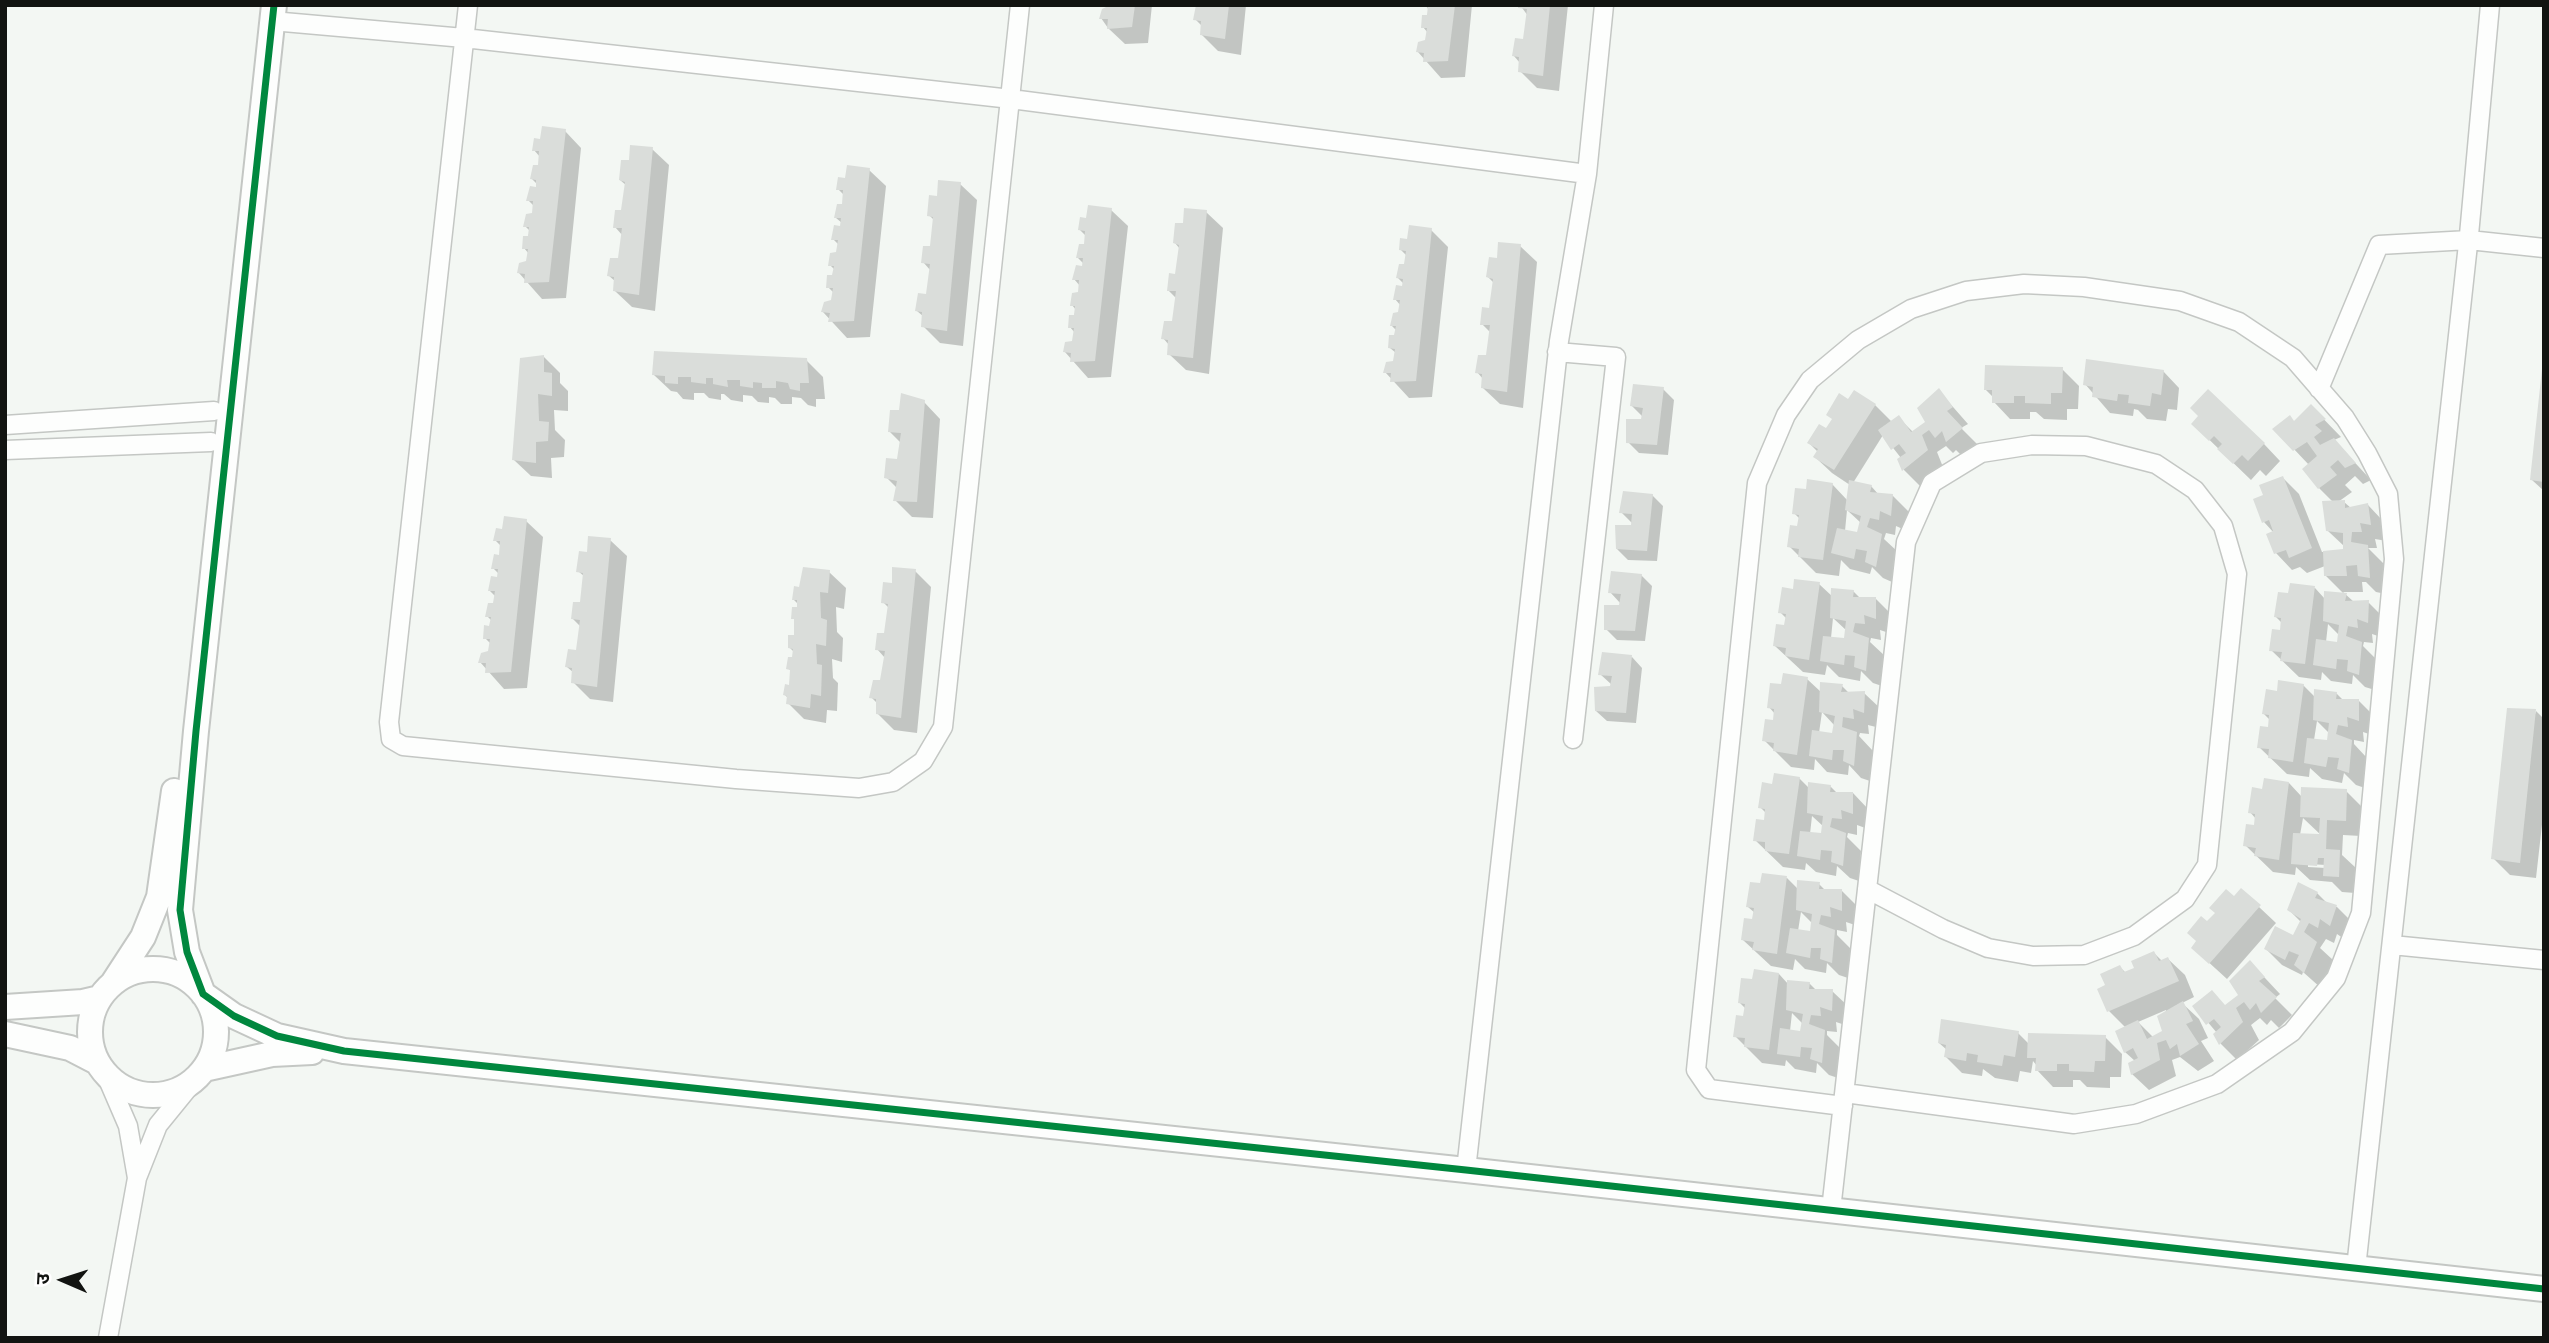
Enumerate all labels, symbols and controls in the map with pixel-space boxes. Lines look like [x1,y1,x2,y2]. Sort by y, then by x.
north arrow [28,1245,98,1315]
text: उ [30,1273,53,1285]

